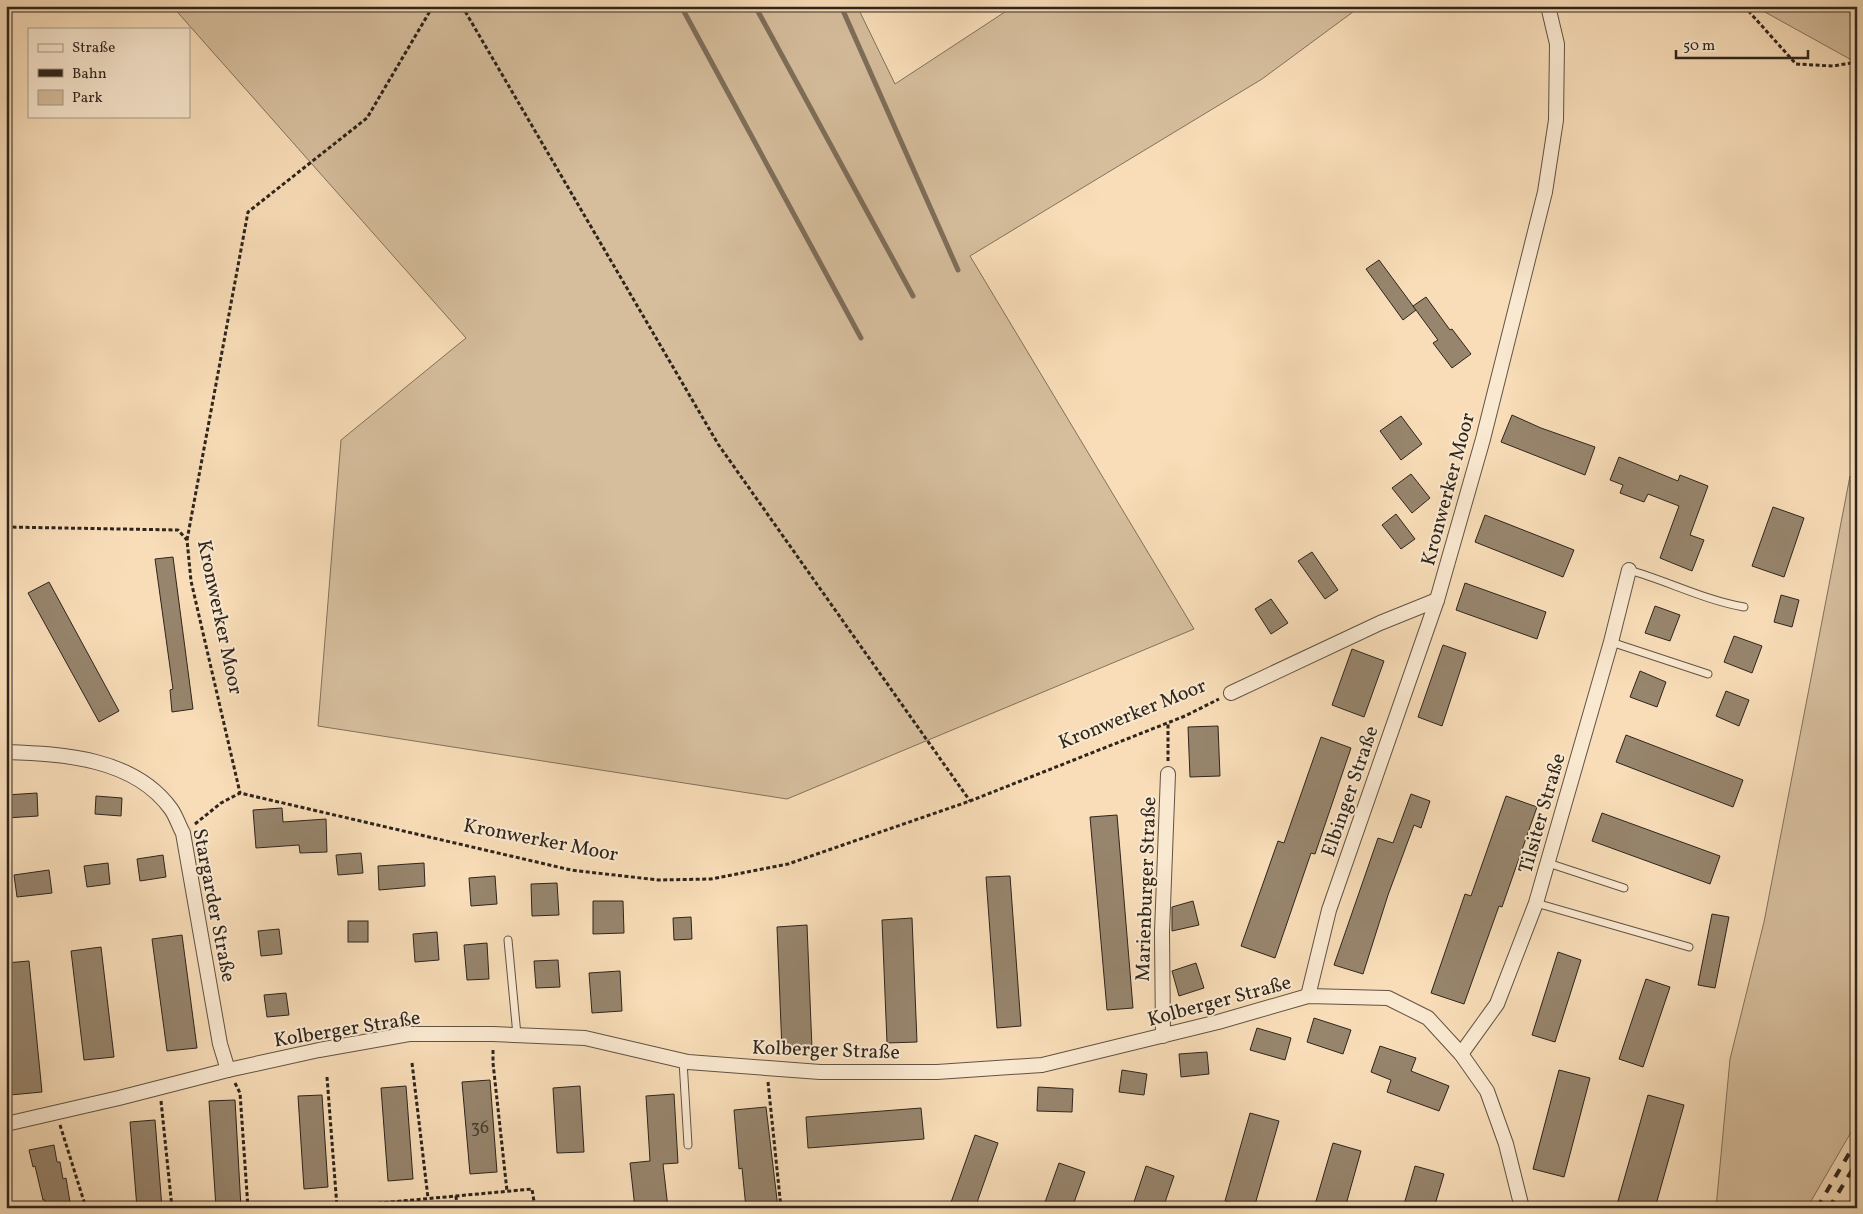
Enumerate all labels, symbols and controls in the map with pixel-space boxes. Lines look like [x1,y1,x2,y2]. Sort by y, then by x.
legend [28,28,190,118]
scale bar [1676,28,1808,60]
text: 50 m [1683,36,1715,57]
text: Straße [72,38,115,59]
text: Bahn [72,64,107,85]
text: Park [72,88,103,109]
street label: Kronwerker Moor [1415,410,1483,569]
street label: Kronwerker Moor [189,538,249,697]
street label: Kronwerker Moor [1055,672,1211,757]
street label: Elbinger Straße [1315,722,1386,861]
street label: Tilsiter Straße [1512,750,1573,877]
street label: Marienburger Straße [1130,796,1164,982]
street label: Kronwerker Moor [461,812,620,870]
street label: Stargarder Straße [184,826,242,985]
street label: Kolberger Straße [1144,969,1295,1035]
street label: Kolberger Straße [272,1005,423,1055]
street label: Kolberger Straße [752,1034,900,1068]
house number: 36 [471,1116,489,1141]

